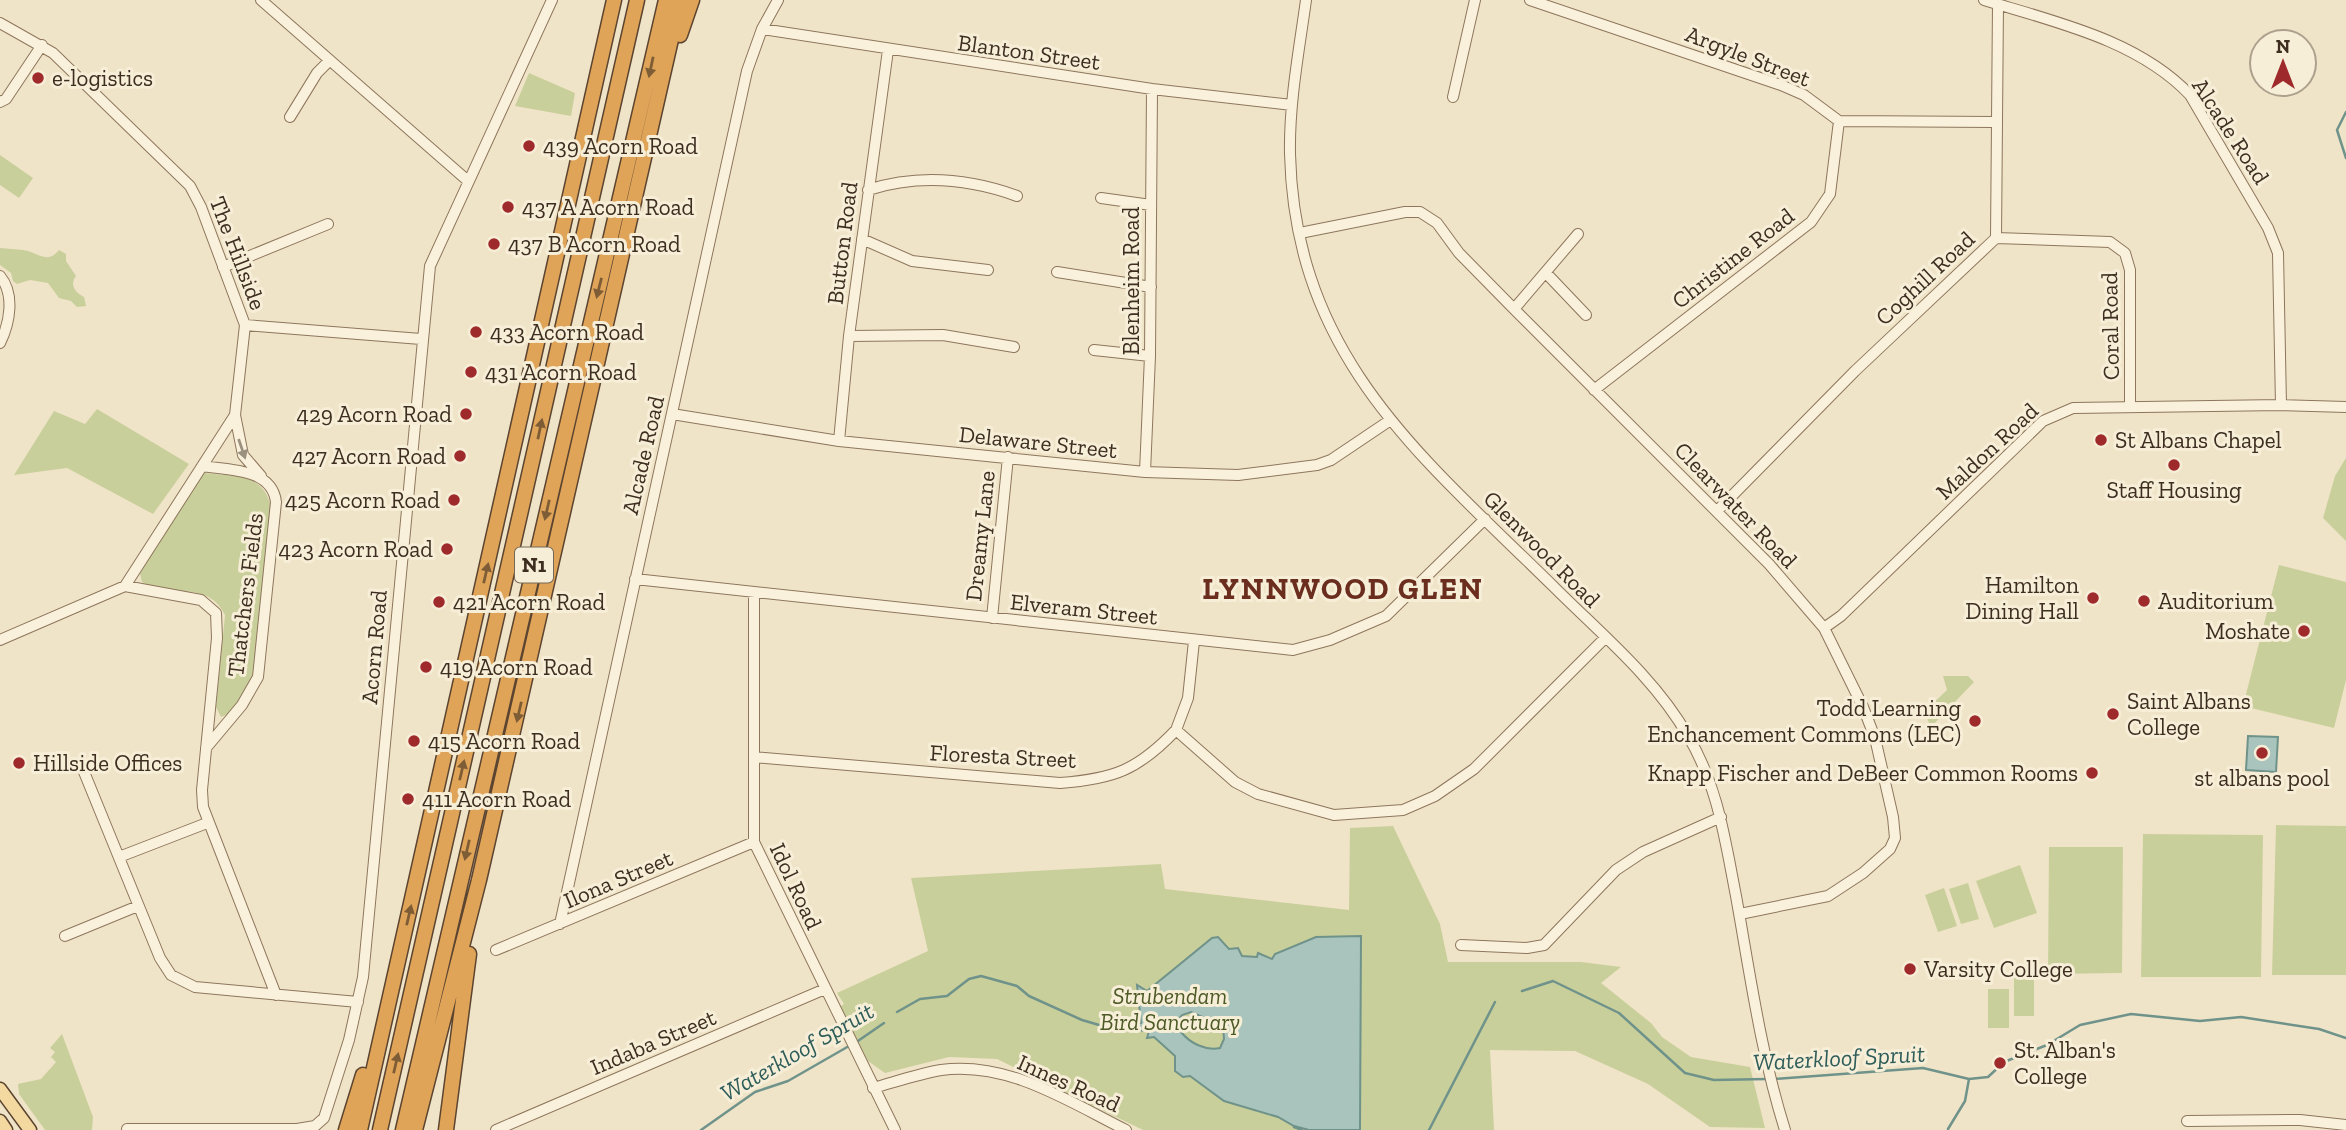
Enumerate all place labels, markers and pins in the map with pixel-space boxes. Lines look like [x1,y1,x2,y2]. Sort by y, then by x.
place label: e-logistics [52,64,153,92]
marker: e-logistics [30,70,46,86]
place label: 439 Acorn Road [543,132,698,160]
marker: 439 Acorn Road [521,138,537,154]
place label: 437 A Acorn Road [522,193,695,221]
marker: 437 A Acorn Road [500,199,516,215]
place label: 437 B Acorn Road [508,230,681,258]
marker: 437 B Acorn Road [486,236,502,252]
place label: 433 Acorn Road [490,318,644,346]
marker: 433 Acorn Road [468,324,484,340]
place label: 431 Acorn Road [485,358,637,386]
marker: 431 Acorn Road [463,364,479,380]
place label: 429 Acorn Road [296,400,452,428]
marker: 429 Acorn Road [458,406,474,422]
place label: St Albans Chapel [2115,426,2282,454]
marker: St Albans Chapel [2093,432,2109,448]
place label: 427 Acorn Road [292,442,446,470]
marker: 427 Acorn Road [452,448,468,464]
marker: Staff Housing [2166,457,2182,473]
place label: Staff Housing [2106,476,2242,504]
place label: 425 Acorn Road [285,486,440,514]
marker: 425 Acorn Road [446,492,462,508]
place label: 423 Acorn Road [278,535,433,563]
marker: 423 Acorn Road [439,541,455,557]
place label: Hamilton Dining Hall [1965,571,2079,625]
place label: Auditorium [2158,587,2274,615]
place label: 421 Acorn Road [453,588,606,616]
marker: Hamilton Dining Hall [2085,590,2101,606]
marker: Auditorium [2136,593,2152,609]
marker: 421 Acorn Road [431,594,447,610]
place label: Moshate [2205,617,2290,645]
marker: Moshate [2296,623,2312,639]
place label: 419 Acorn Road [440,653,593,681]
marker: 419 Acorn Road [418,659,434,675]
place label: Saint Albans College [2127,687,2251,741]
place label: Todd Learning Enchancement Commons (LEC) [1647,694,1961,748]
marker: Saint Albans College [2105,706,2121,722]
marker: Todd Learning Enchancement Commons (LEC) [1967,713,1983,729]
place label: 415 Acorn Road [428,727,580,755]
marker: 415 Acorn Road [406,733,422,749]
marker: st albans pool [2254,745,2270,761]
place label: Hillside Offices [33,749,182,777]
marker: Hillside Offices [11,755,27,771]
place label: Knapp Fischer and DeBeer Common Rooms [1647,759,2078,787]
place label: st albans pool [2194,764,2330,792]
marker: Knapp Fischer and DeBeer Common Rooms [2084,765,2100,781]
place label: 411 Acorn Road [422,785,572,813]
marker: 411 Acorn Road [400,791,416,807]
place label: Varsity College [1923,955,2073,983]
marker: Varsity College [1902,961,1918,977]
place label: St. Alban's College [2014,1036,2116,1090]
marker: St. Alban's College [1992,1055,2008,1071]

